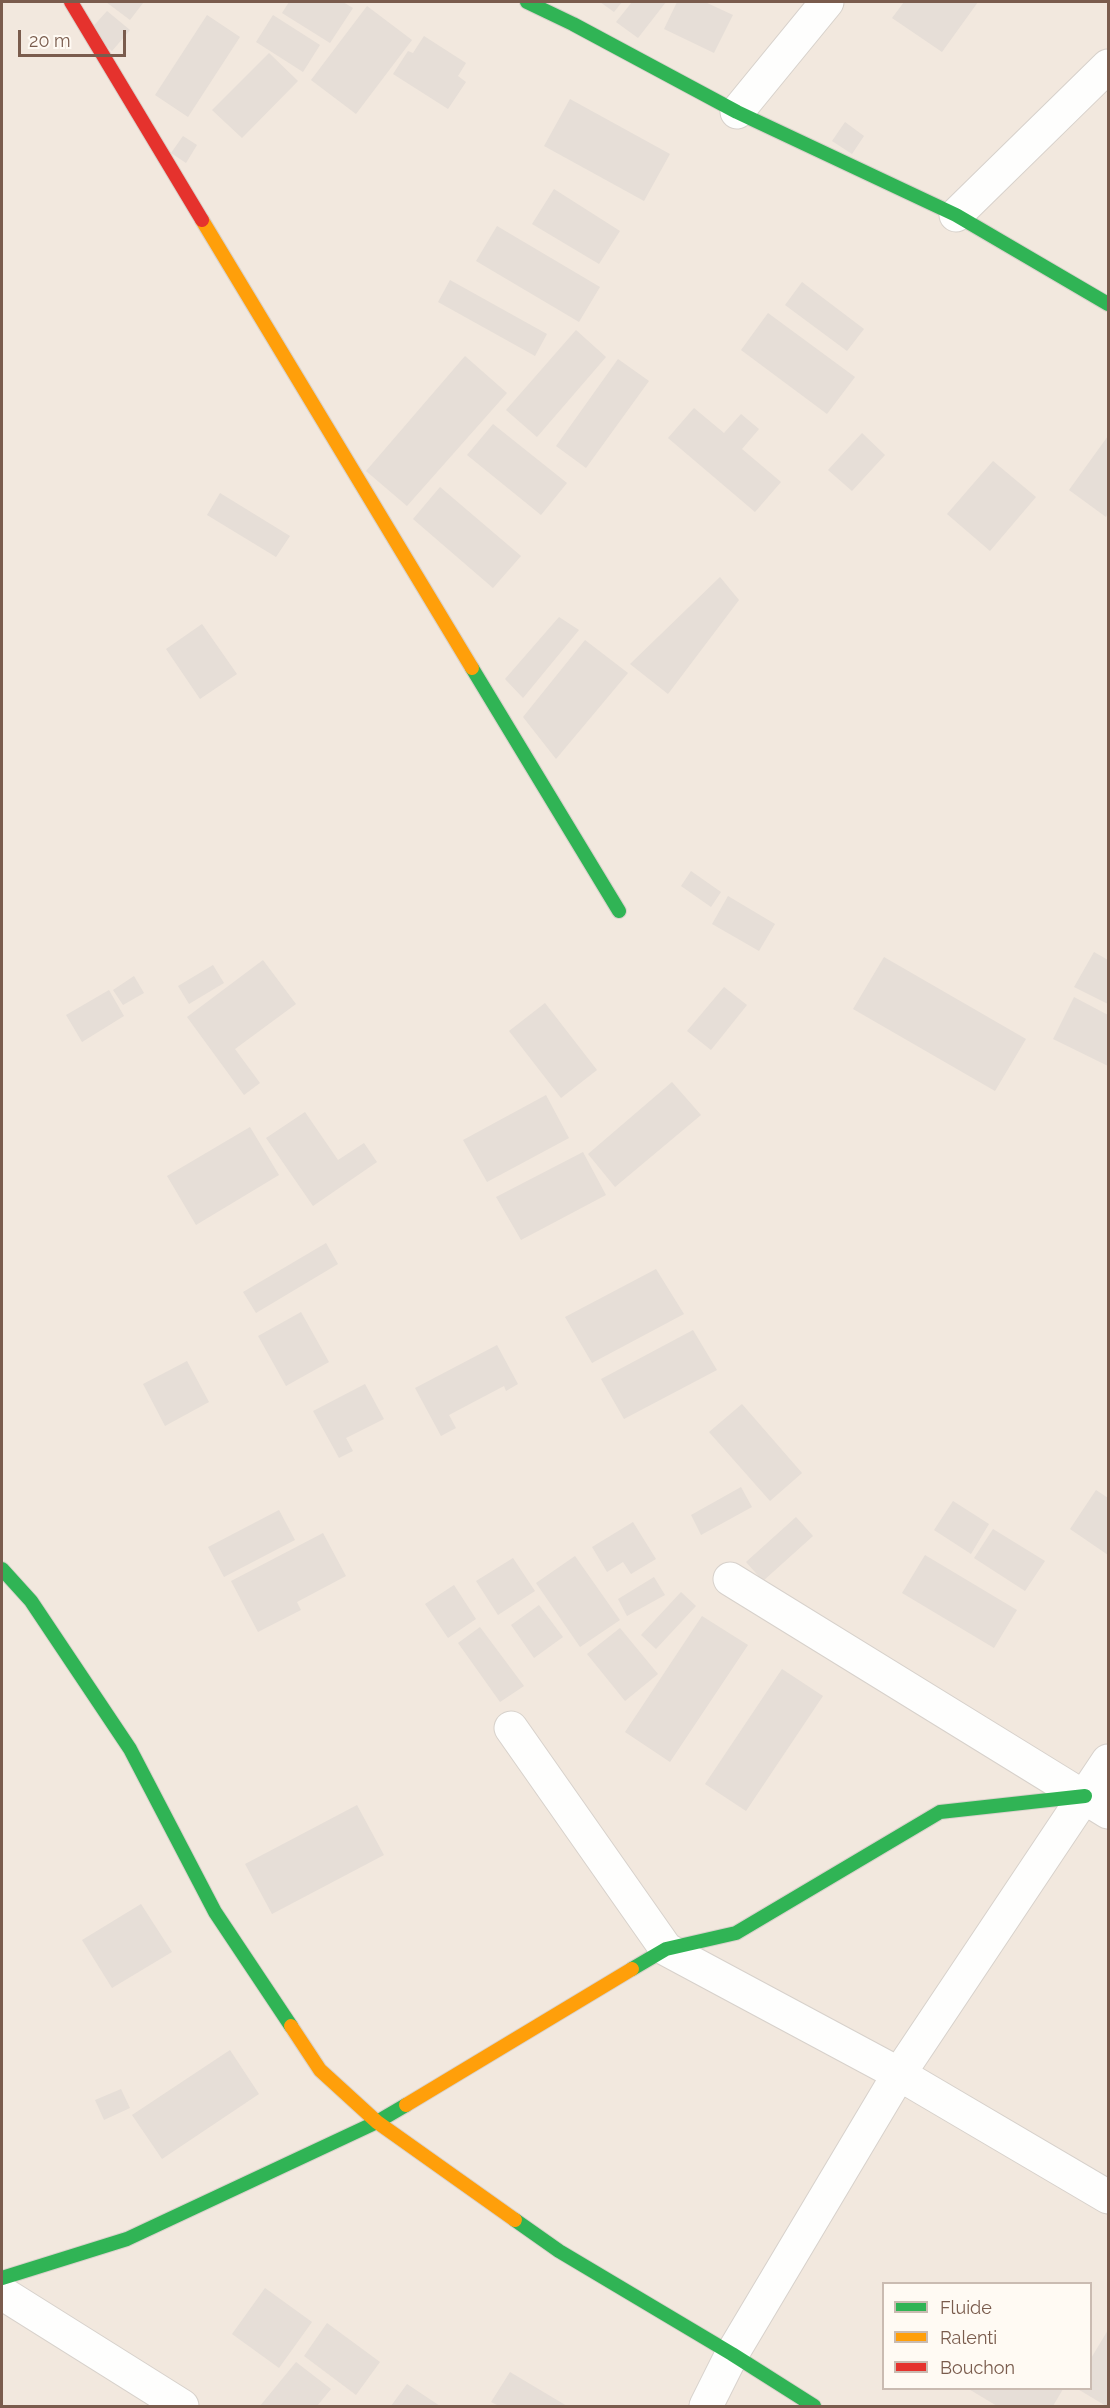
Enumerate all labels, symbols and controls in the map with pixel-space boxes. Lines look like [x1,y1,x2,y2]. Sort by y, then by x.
scale bar [21,18,129,56]
text: 20 m [29,30,71,51]
legend [882,2282,1092,2390]
text: Fluide [940,2297,992,2318]
text: Ralenti [940,2327,997,2348]
text: Bouchon [940,2357,1015,2378]

